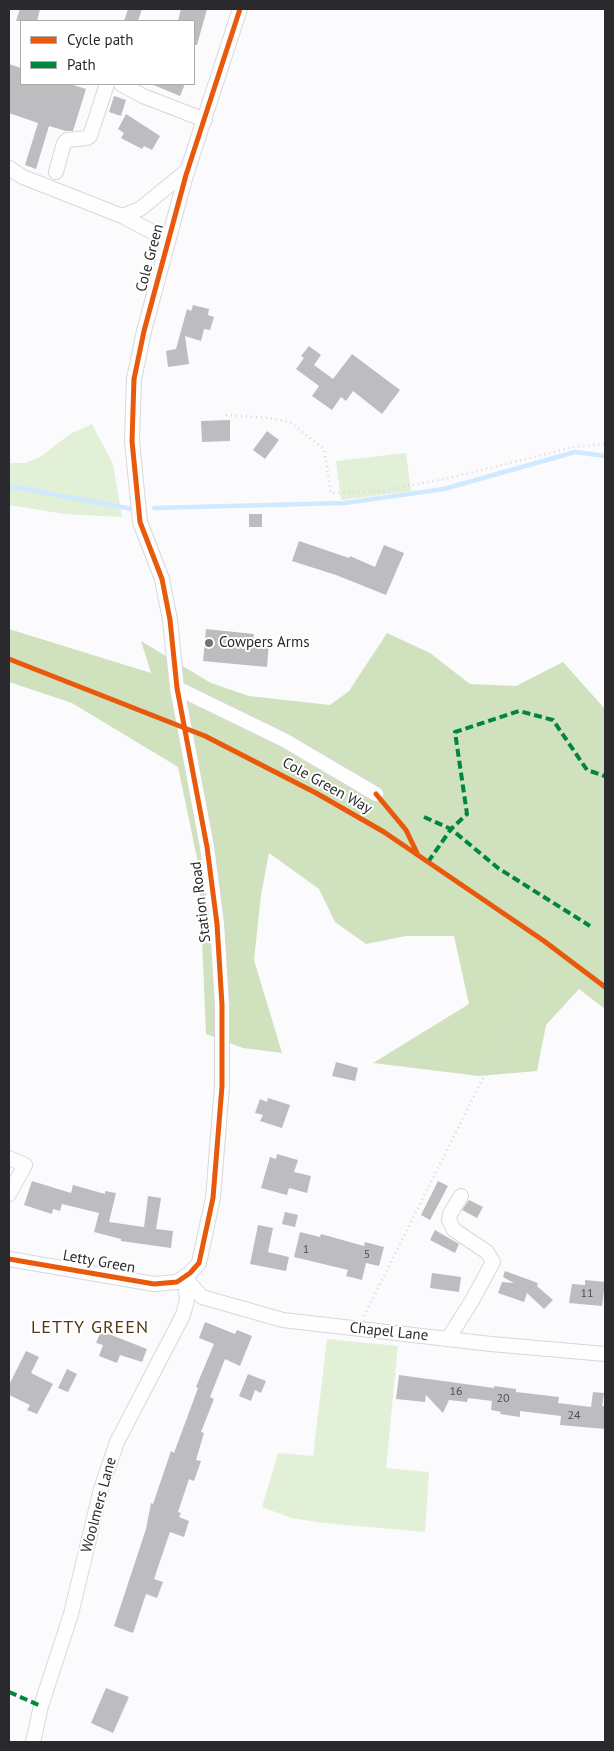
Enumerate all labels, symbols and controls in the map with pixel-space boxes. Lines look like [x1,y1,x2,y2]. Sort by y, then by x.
legend [20,20,195,85]
text: Cycle path [67,30,133,49]
text: Path [67,55,96,74]
street label: Cole Green [132,222,168,294]
place label: Cowpers Arms [219,634,309,652]
marker: Cowpers Arms [203,637,215,649]
street label: Cole Green Way [279,754,375,818]
street label: Station Road [187,860,215,944]
house number: 1 [303,1243,309,1257]
street label: Letty Green [61,1247,137,1277]
house number: 5 [364,1248,370,1262]
house number: 11 [580,1287,594,1301]
district label: LETTY GREEN [30,1317,150,1339]
street label: Chapel Lane [349,1319,429,1345]
house number: 16 [449,1385,463,1399]
house number: 20 [496,1392,510,1406]
house number: 24 [567,1409,581,1423]
street label: Woolmers Lane [78,1455,120,1555]

